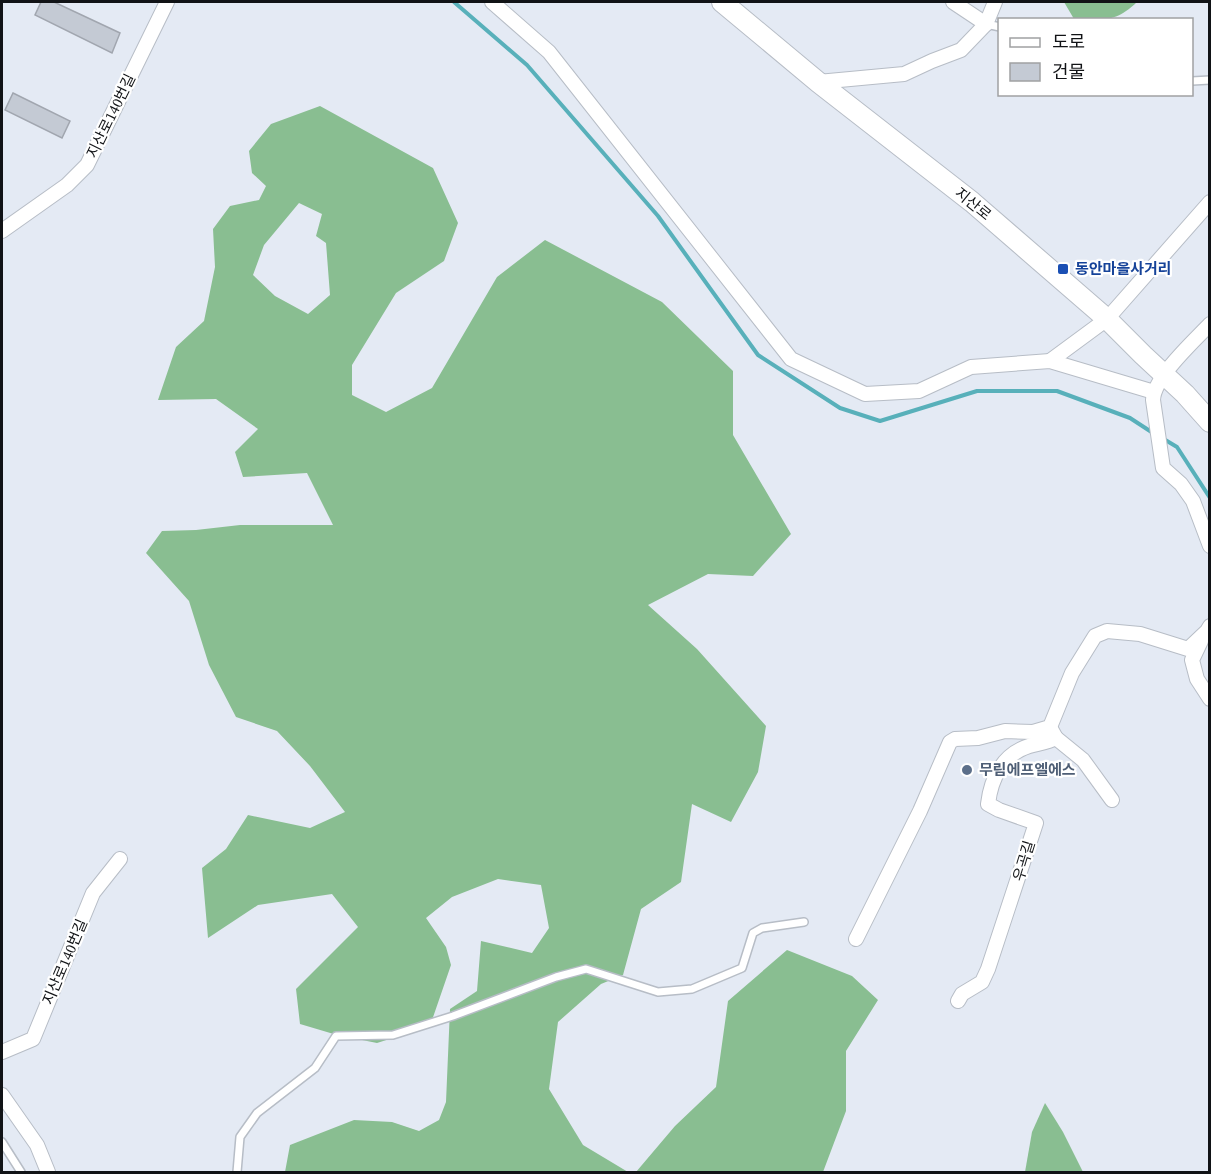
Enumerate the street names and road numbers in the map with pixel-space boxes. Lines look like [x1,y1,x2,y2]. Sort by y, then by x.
street label: 지산로140번길 [81,70,140,162]
street label: 지산로 [951,182,996,225]
street label: 우곡길 [1007,838,1040,884]
street label: 지산로140번길 [37,916,92,1008]

